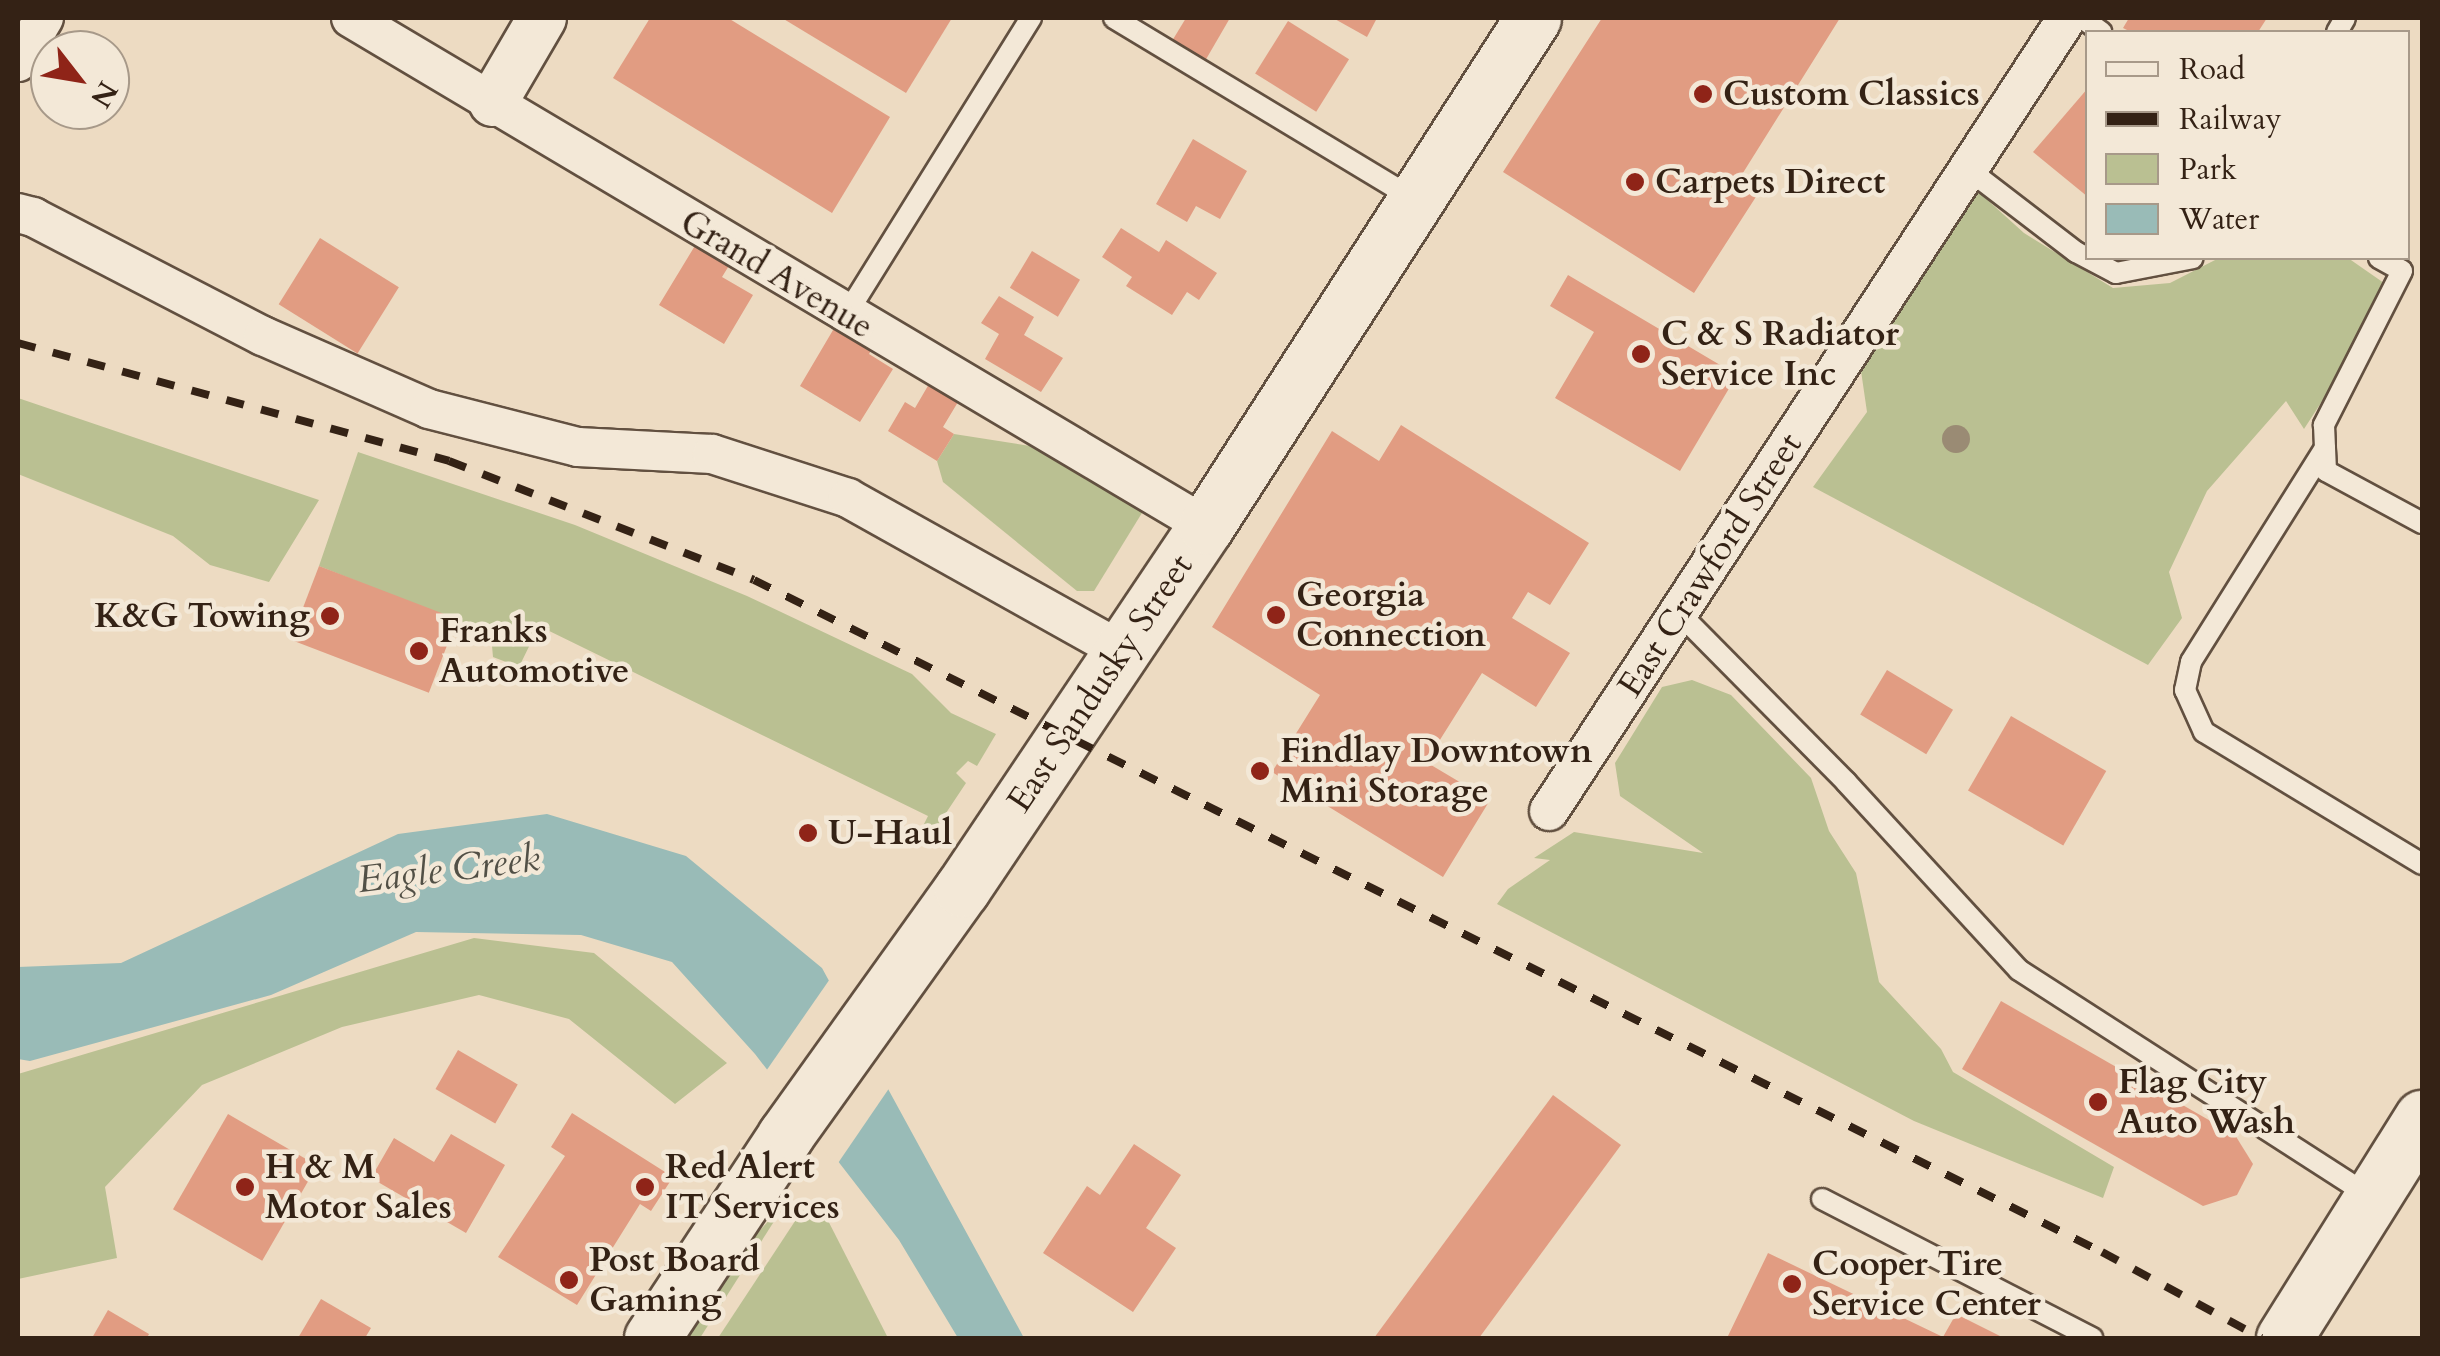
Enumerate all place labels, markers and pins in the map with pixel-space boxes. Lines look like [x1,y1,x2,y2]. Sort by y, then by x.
place label: Custom Classics [1723,73,1980,115]
marker: Custom Classics [1692,83,1714,105]
place label: Carpets Direct [1655,161,1885,203]
marker: Carpets Direct [1624,171,1646,193]
place label: C & S Radiator Service Inc [1661,313,1899,395]
marker: C & S Radiator Service Inc [1630,343,1652,365]
place label: Georgia Connection [1296,574,1486,656]
place label: K&G Towing [94,595,310,637]
marker: Georgia Connection [1265,604,1287,626]
marker: K&G Towing [319,605,341,627]
place label: Franks Automotive [439,610,629,692]
marker: Franks Automotive [408,640,430,662]
place label: Findlay Downtown Mini Storage [1280,730,1592,812]
marker: Findlay Downtown Mini Storage [1249,760,1271,782]
place label: U-Haul [828,812,952,854]
marker: U-Haul [797,822,819,844]
place label: Flag City Auto Wash [2118,1061,2295,1143]
marker: Flag City Auto Wash [2087,1091,2109,1113]
place label: H & M Motor Sales [265,1146,452,1228]
place label: Red Alert IT Services [665,1146,840,1228]
marker: H & M Motor Sales [234,1176,256,1198]
marker: Red Alert IT Services [634,1176,656,1198]
place label: Post Board Gaming [589,1239,760,1321]
place label: Cooper Tire Service Center [1812,1243,2041,1325]
marker: Post Board Gaming [558,1269,580,1291]
marker: Cooper Tire Service Center [1781,1273,1803,1295]

